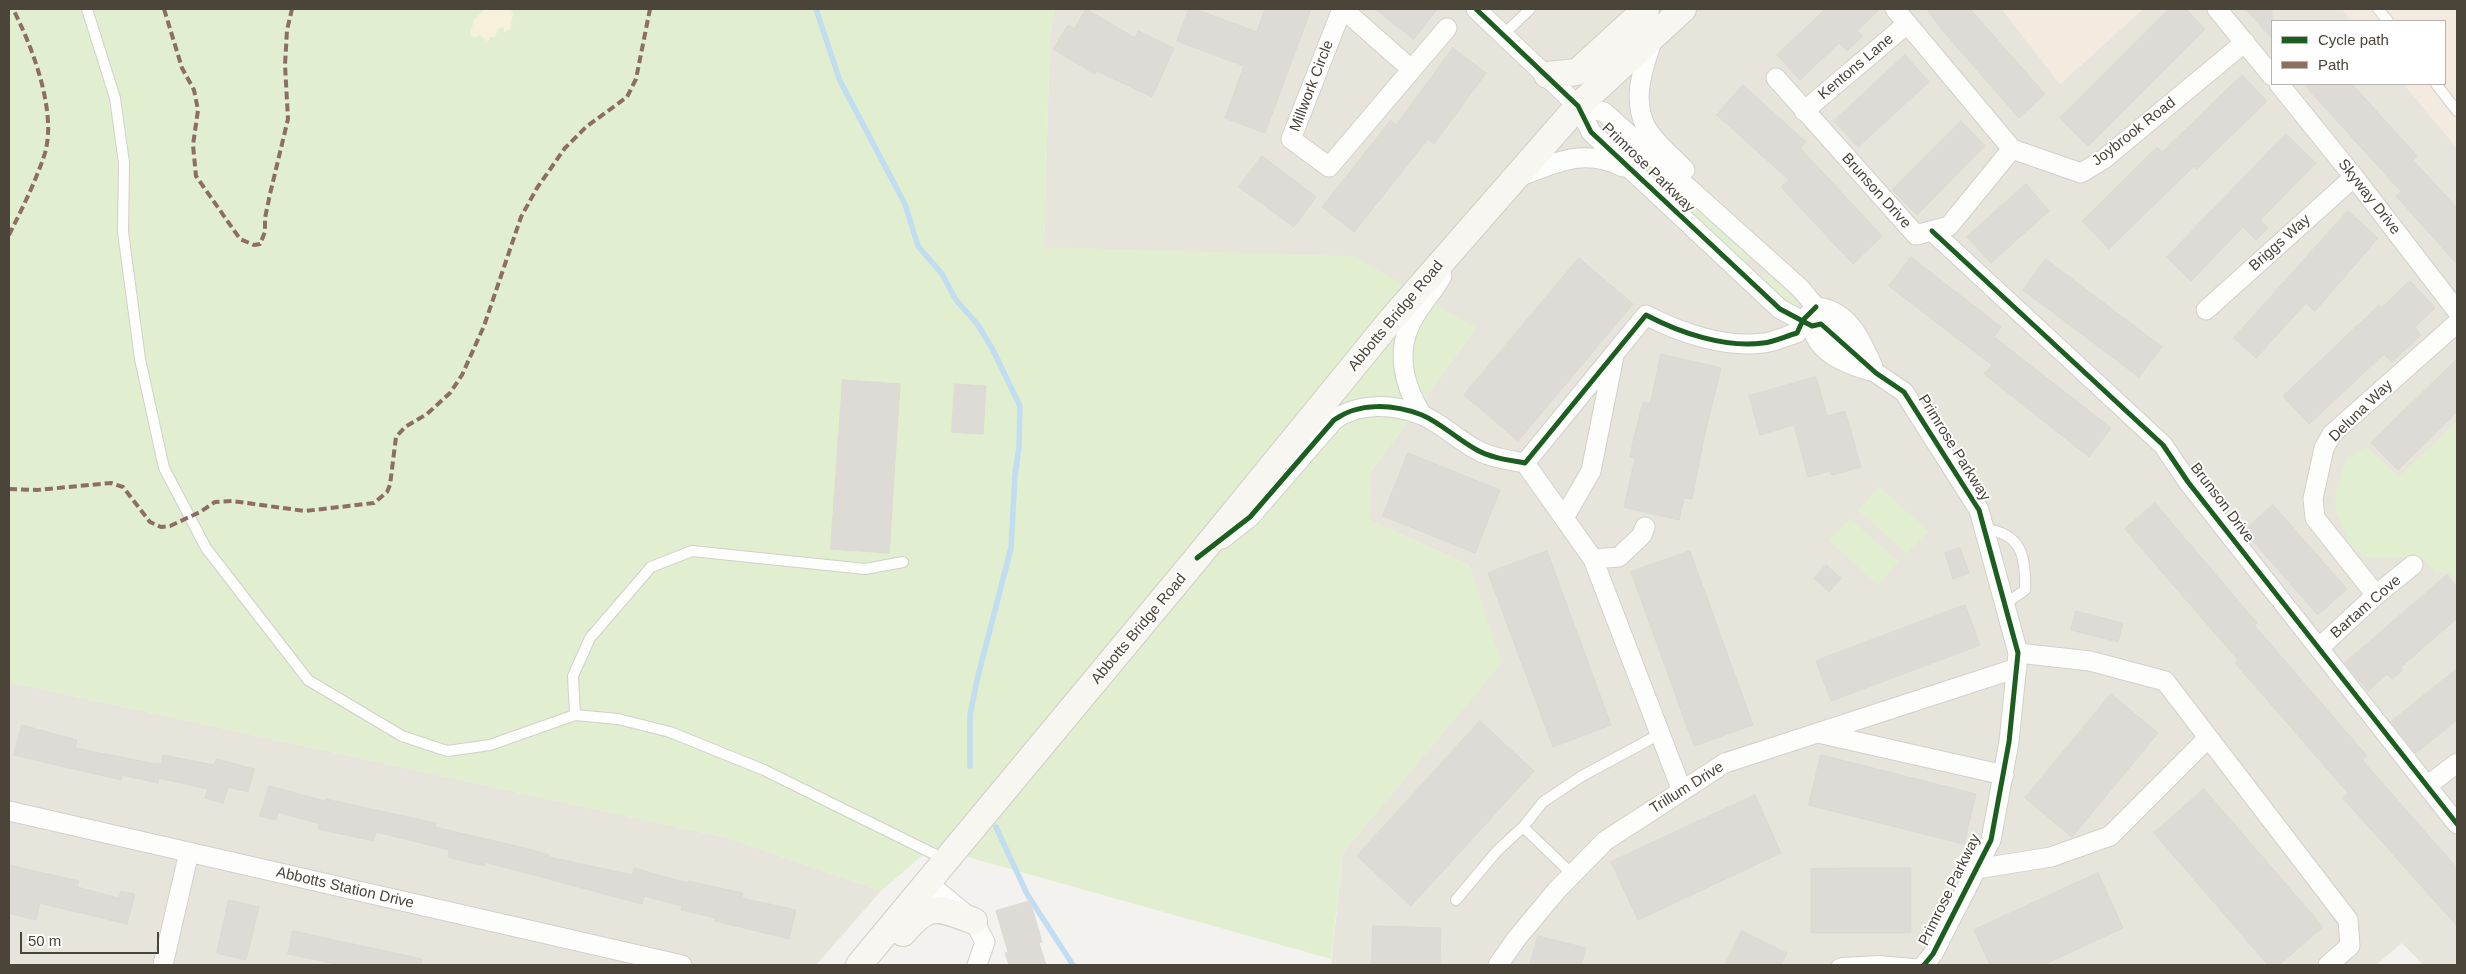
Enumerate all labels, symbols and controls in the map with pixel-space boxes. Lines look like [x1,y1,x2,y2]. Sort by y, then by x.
legend [2271,20,2446,85]
street label: Kentons Lane [1815,30,1897,104]
text: Cycle path [2318,31,2389,48]
street label: Millwork Circle [1286,38,1338,134]
text: Path [2318,56,2349,73]
street label: Joybrook Road [2089,94,2179,170]
street label: Primrose Parkway [1598,119,1698,217]
street label: Brunson Drive [1838,150,1914,232]
street label: Skyway Drive [2334,156,2404,238]
street label: Briggs Way [2246,211,2314,275]
street label: Abbotts Bridge Road [1345,257,1447,375]
street label: Deluna Way [2326,376,2396,446]
street label: Primrose Parkway [1914,392,1994,504]
street label: Brunson Drive [2186,460,2258,546]
street label: Abbotts Bridge Road [1088,570,1190,688]
street label: Bartam Cove [2327,571,2405,643]
street label: Trillum Drive [1647,758,1727,818]
street label: Primrose Parkway [1915,831,1985,949]
street label: Abbotts Station Drive [274,863,416,913]
scale bar [22,922,161,954]
text: 50 m [28,932,61,949]

